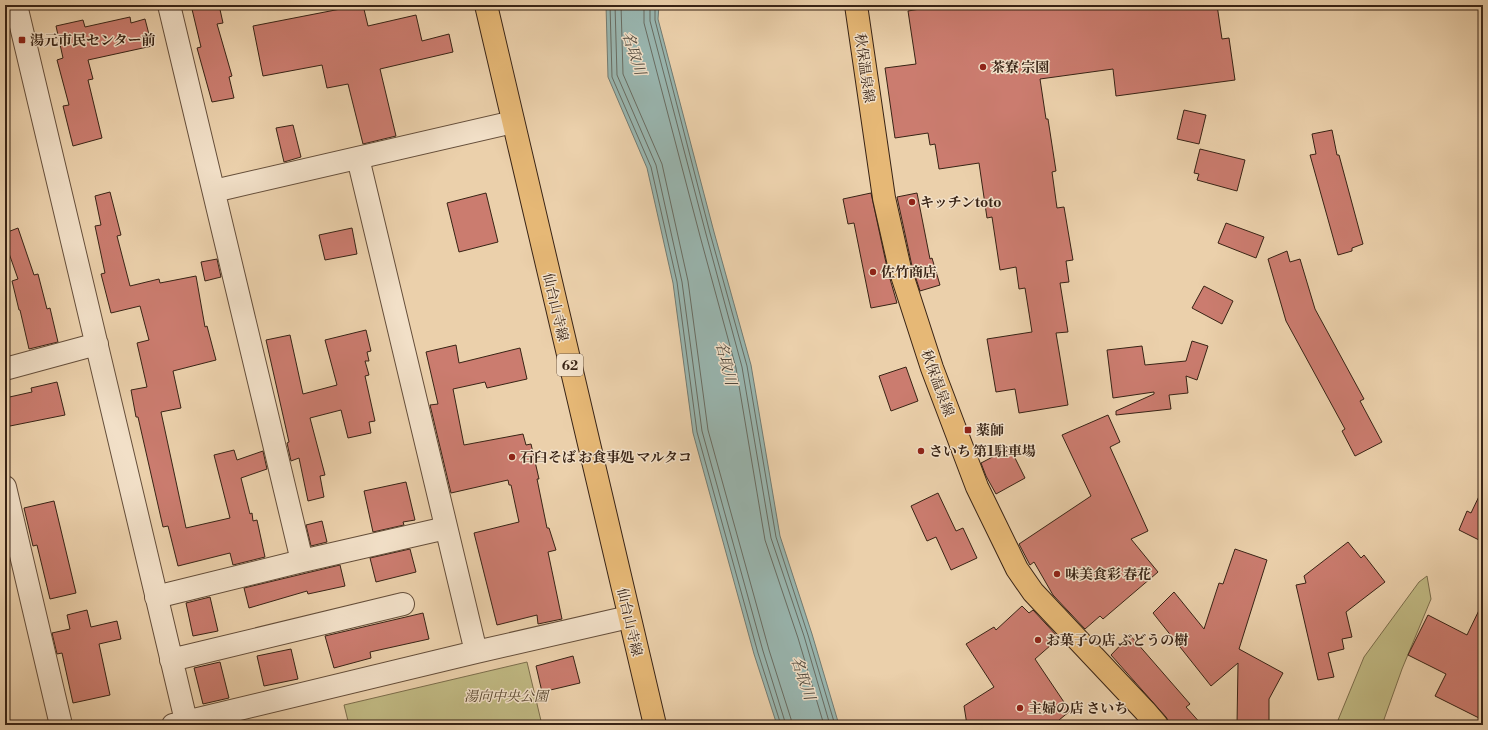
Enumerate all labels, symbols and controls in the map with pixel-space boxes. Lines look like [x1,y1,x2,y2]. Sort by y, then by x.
water label: 名取川 [618,29,650,79]
place label: 湯元市民センター前 [30,32,155,50]
street label: 秋保温泉線 [850,32,878,104]
marker: 湯元市民センター前 [17,35,27,45]
place label: 茶寮 宗園 [991,59,1049,77]
marker: 茶寮 宗園 [978,62,988,72]
place label: キッチンtoto [920,194,1002,212]
marker: キッチンtoto [907,197,917,207]
place label: 佐竹商店 [881,264,937,282]
marker: 佐竹商店 [868,267,878,277]
street label: 仙台山寺線 [538,271,572,343]
water label: 名取川 [711,339,741,389]
street label: 秋保温泉線 [917,347,957,419]
road number: 62 [557,354,583,376]
place label: 薬師 [976,422,1004,440]
marker: 薬師 [963,425,973,435]
place label: さいち 第1駐車場 [929,443,1036,461]
marker: さいち 第1駐車場 [916,446,926,456]
place label: 石臼そば お食事処 マルタコ [520,449,692,467]
marker: 石臼そば お食事処 マルタコ [507,452,517,462]
place label: 味美食彩 春花 [1065,566,1151,584]
marker: 味美食彩 春花 [1052,569,1062,579]
street label: 仙台山寺線 [612,586,646,658]
place label: お菓子の店 ぶどうの樹 [1046,632,1188,650]
marker: お菓子の店 ぶどうの樹 [1033,635,1043,645]
water label: 名取川 [786,654,819,704]
park label: 湯向中央公園 [464,688,550,706]
place label: 主婦の店 さいち [1028,700,1128,718]
marker: 主婦の店 さいち [1015,703,1025,713]

